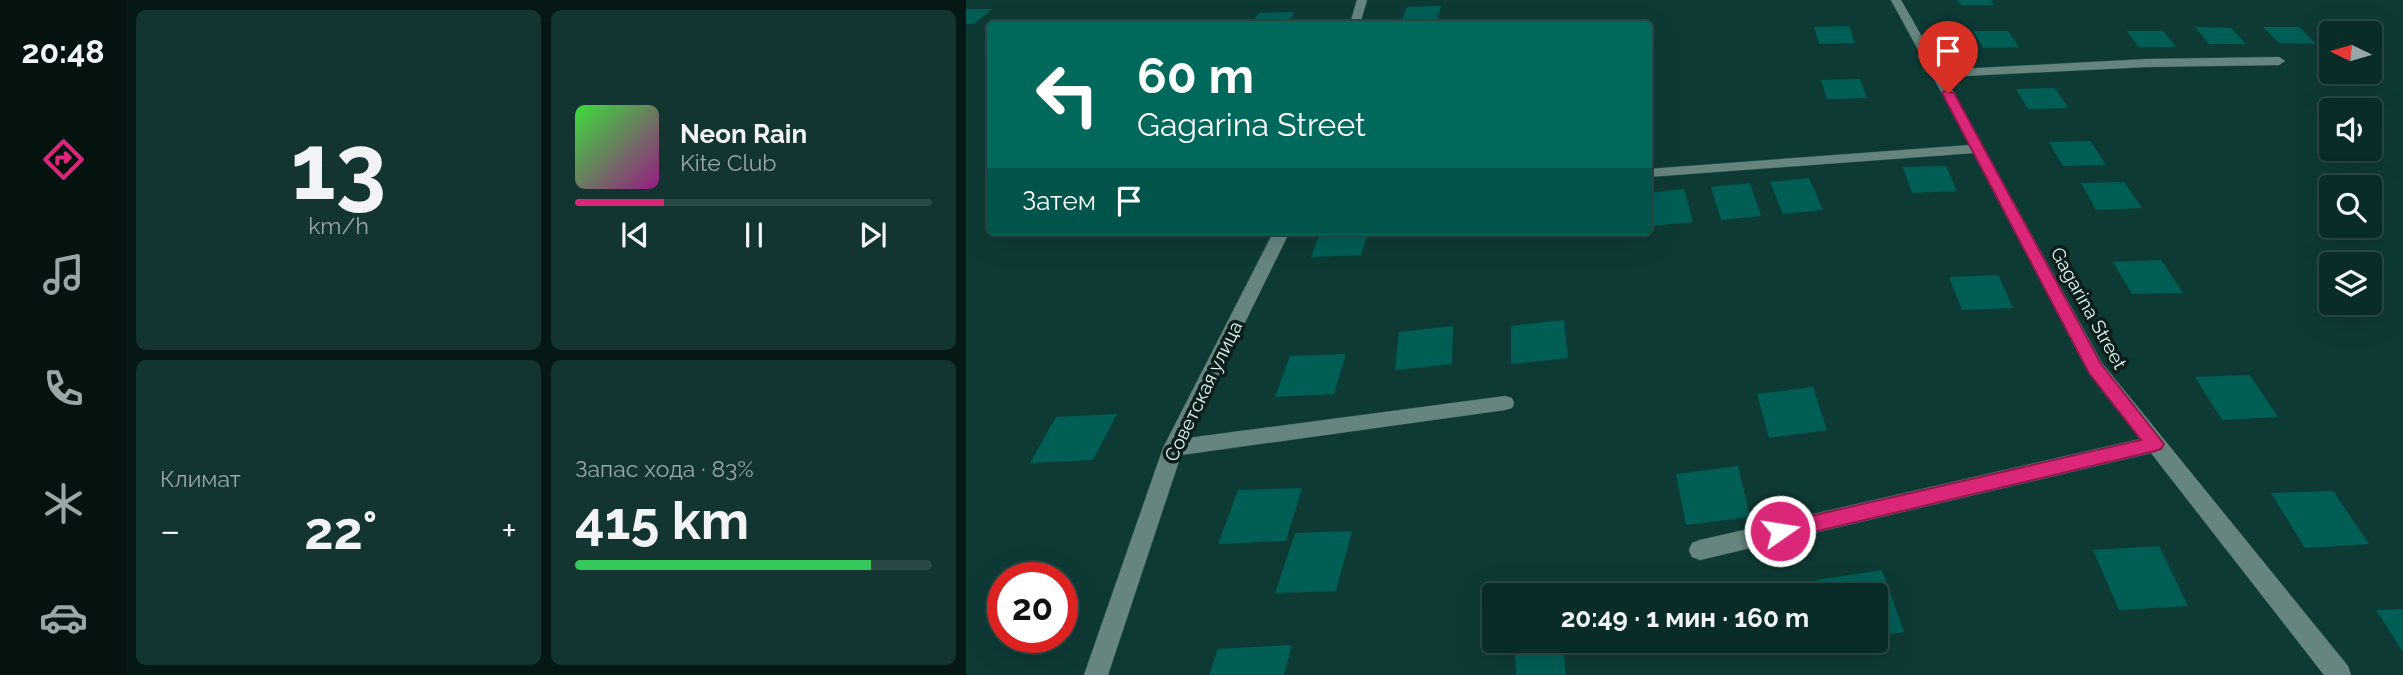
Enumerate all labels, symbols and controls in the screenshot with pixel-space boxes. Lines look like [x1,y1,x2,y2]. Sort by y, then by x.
pin [1918,21,1978,93]
north arrow [2319,21,2382,84]
map controls [2319,21,2382,315]
icon: arrive [1929,32,1967,70]
text: 20:48 [21,33,105,70]
text: 60 m [1137,47,1254,104]
icon: left [1022,49,1113,140]
button: sound [2319,98,2382,161]
text: Gagarina Street [1137,106,1366,143]
text: 13 [291,113,386,220]
text: Neon Rain [680,119,807,149]
icon: directions [39,135,88,184]
text: Kite Club [680,149,777,176]
button: search [2319,175,2382,238]
icon: arrive [1110,182,1148,220]
text: Затем [1022,186,1096,216]
text: km/h [308,212,369,239]
icon: previous [616,216,654,254]
icon: pause [735,216,773,254]
icon: next [854,216,892,254]
street label: Gagarina Street [2046,243,2132,373]
icon: music [39,250,88,299]
button: layers [2319,252,2382,315]
street label: Советская улица [1160,317,1246,465]
icon: phone [39,364,88,413]
text: Запас хода · 83% [575,455,754,482]
text: Климат [160,465,241,492]
icon: climate [39,479,88,528]
text: 415 km [575,490,749,551]
position arrow [1743,494,1817,568]
text: 22° [304,500,377,561]
text: − [160,508,180,553]
text: + [501,508,517,553]
speed limit sign: 20 [987,562,1078,653]
icon: car [39,593,88,642]
text: 20:49 · 1 мин · 160 m [1561,603,1809,633]

